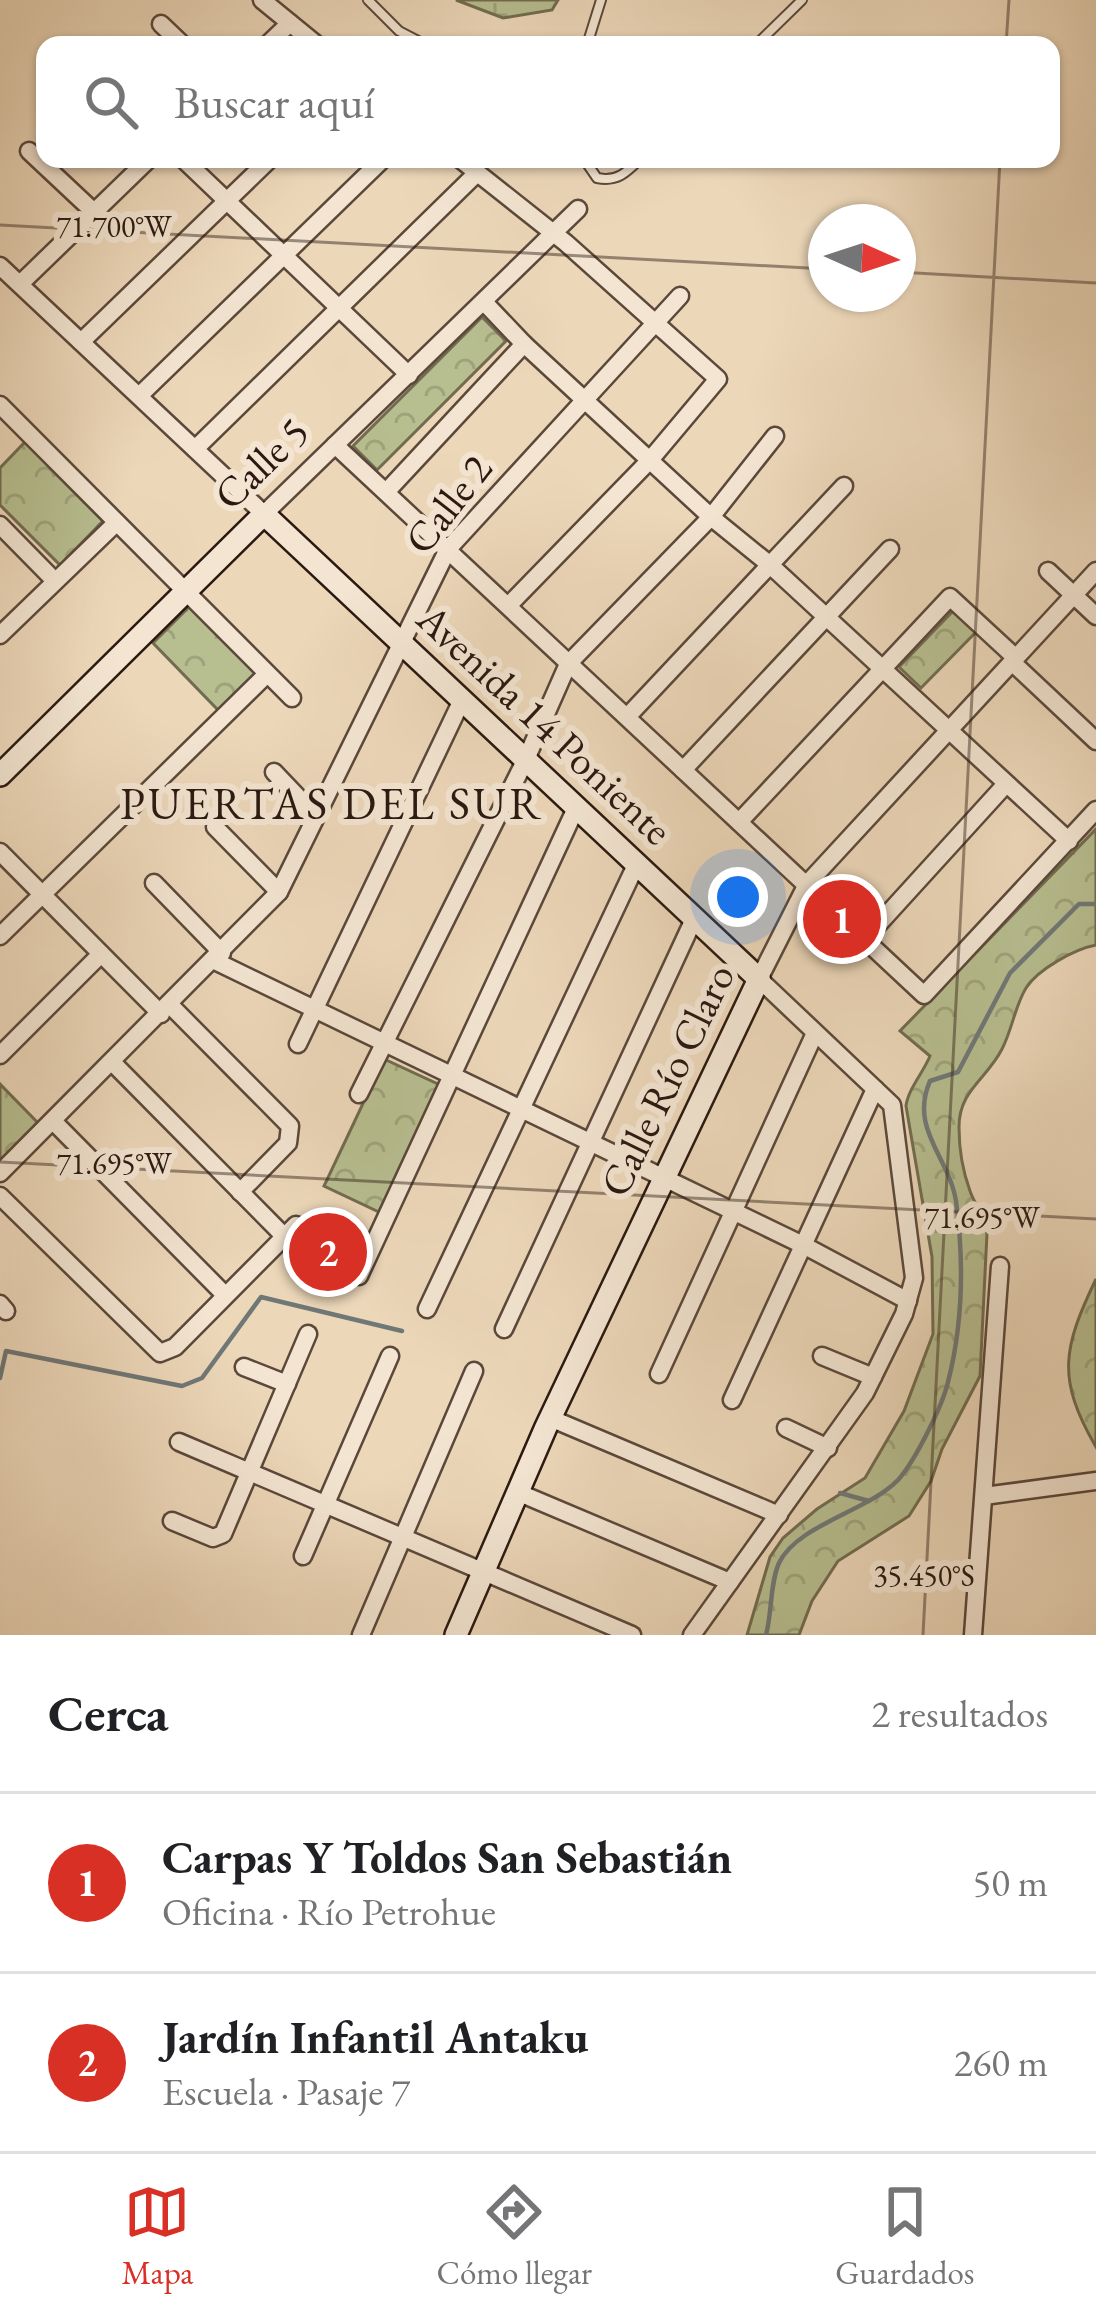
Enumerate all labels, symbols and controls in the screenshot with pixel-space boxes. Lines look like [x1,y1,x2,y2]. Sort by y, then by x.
search box [36,36,1060,168]
icon: search [78,69,144,135]
text: Buscar aquí [174,73,374,131]
north arrow [808,204,916,312]
text: 71.700°W [56,207,172,246]
street label: Calle 5 [202,404,320,522]
street label: Calle 2 [392,443,504,565]
street label: Avenida 14 Poniente [405,591,684,857]
district label: PUERTAS DEL SUR [120,774,544,832]
your location [708,867,768,927]
pin: 1 [803,874,881,964]
street label: Calle Río Claro [587,955,747,1205]
text: 71.695°W [56,1144,172,1183]
text: 71.695°W [924,1198,1040,1237]
pin: 2 [289,1207,367,1297]
text: 35.450°S [873,1556,975,1595]
text: Cerca [48,1680,168,1746]
text: 2 resultados [871,1688,1048,1739]
text: Carpas Y Toldos San Sebastián [162,1828,732,1886]
text: 1 [77,1857,97,1908]
text: 50 m [972,1857,1048,1908]
text: Oficina · Río Petrohue [162,1886,496,1937]
text: Jardín Infantil Antaku [162,2008,588,2066]
text: 2 [77,2037,97,2088]
text: 260 m [954,2037,1048,2088]
text: Escuela · Pasaje 7 [162,2066,410,2117]
tab: Mapa [122,2179,193,2294]
tab: Cómo llegar [437,2179,592,2294]
tab: Guardados [835,2179,974,2294]

